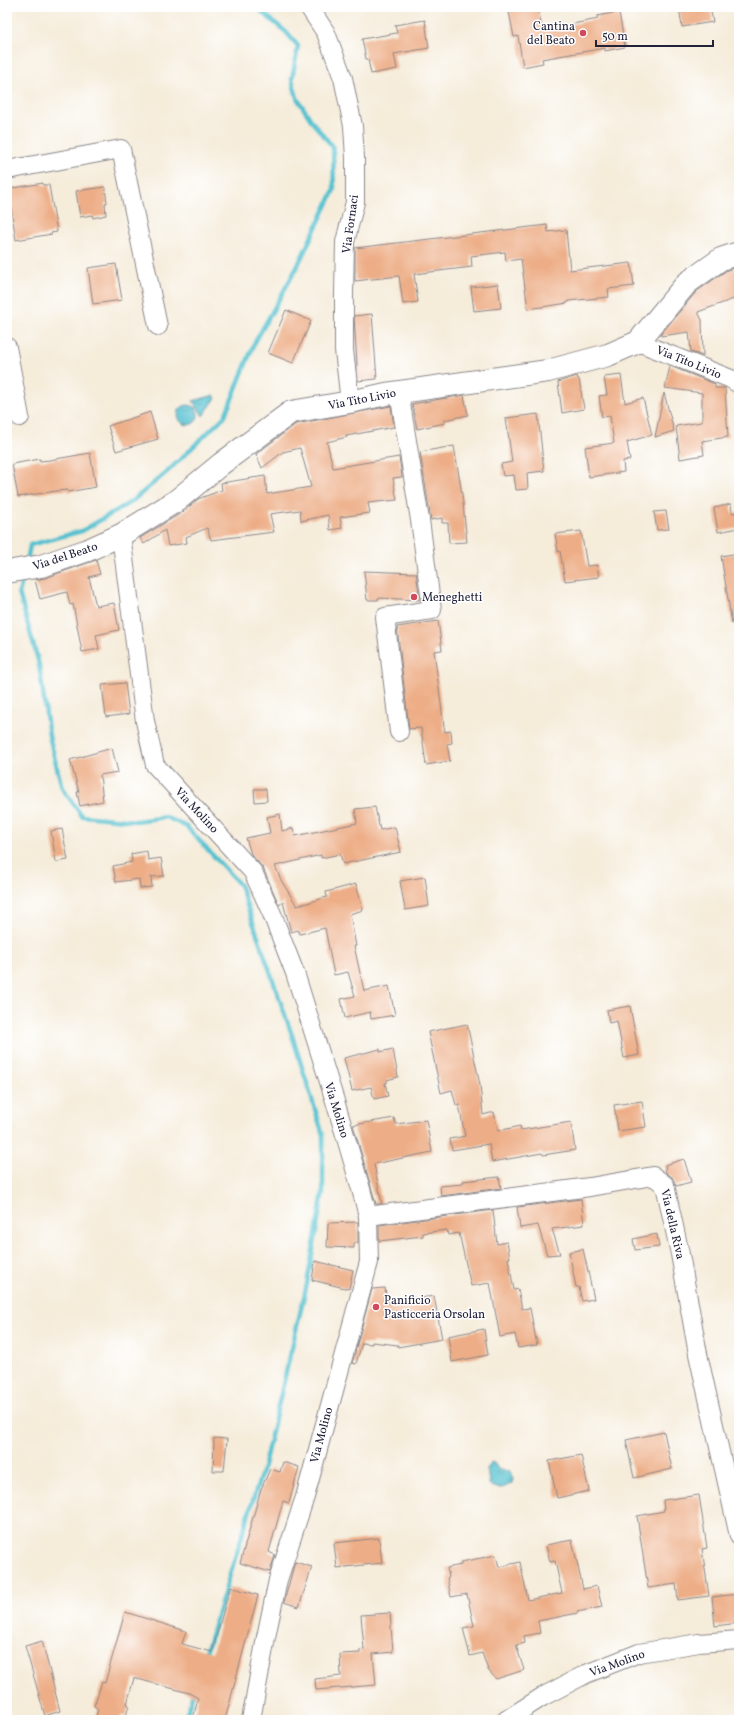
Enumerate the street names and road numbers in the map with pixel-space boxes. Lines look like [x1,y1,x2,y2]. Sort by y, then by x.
street label: Via Fornaci [339,193,363,255]
street label: Via Tito Livio [654,343,724,383]
street label: Via Tito Livio [327,386,398,414]
street label: Via del Beato [31,539,100,575]
street label: Via Molino [171,784,222,837]
street label: Via Molino [320,1080,352,1140]
street label: Via della Riva [656,1187,688,1261]
street label: Via Molino [307,1405,337,1465]
street label: Via Molino [588,1647,647,1681]

